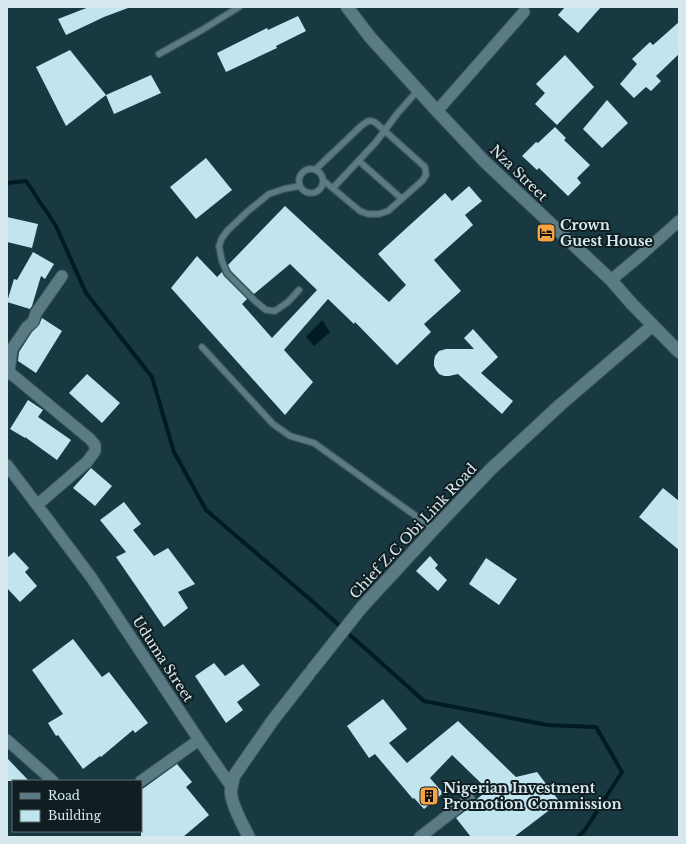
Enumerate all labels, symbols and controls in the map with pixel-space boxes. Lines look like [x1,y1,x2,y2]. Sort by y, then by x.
street label: Nza Street [486,141,552,206]
place label: Crown Guest House [560,216,653,250]
hotel icon: Crown Guest House [535,222,557,244]
street label: Chief Z.C Obi Link Road [346,459,481,602]
street label: Uduma Street [128,613,198,706]
place label: Nigerian Investment Promotion Commission [443,779,622,813]
legend [12,780,142,832]
building icon: Nigerian Investment Promotion Commission [418,785,440,807]
text: Road [48,788,80,803]
text: Building [48,808,102,823]

